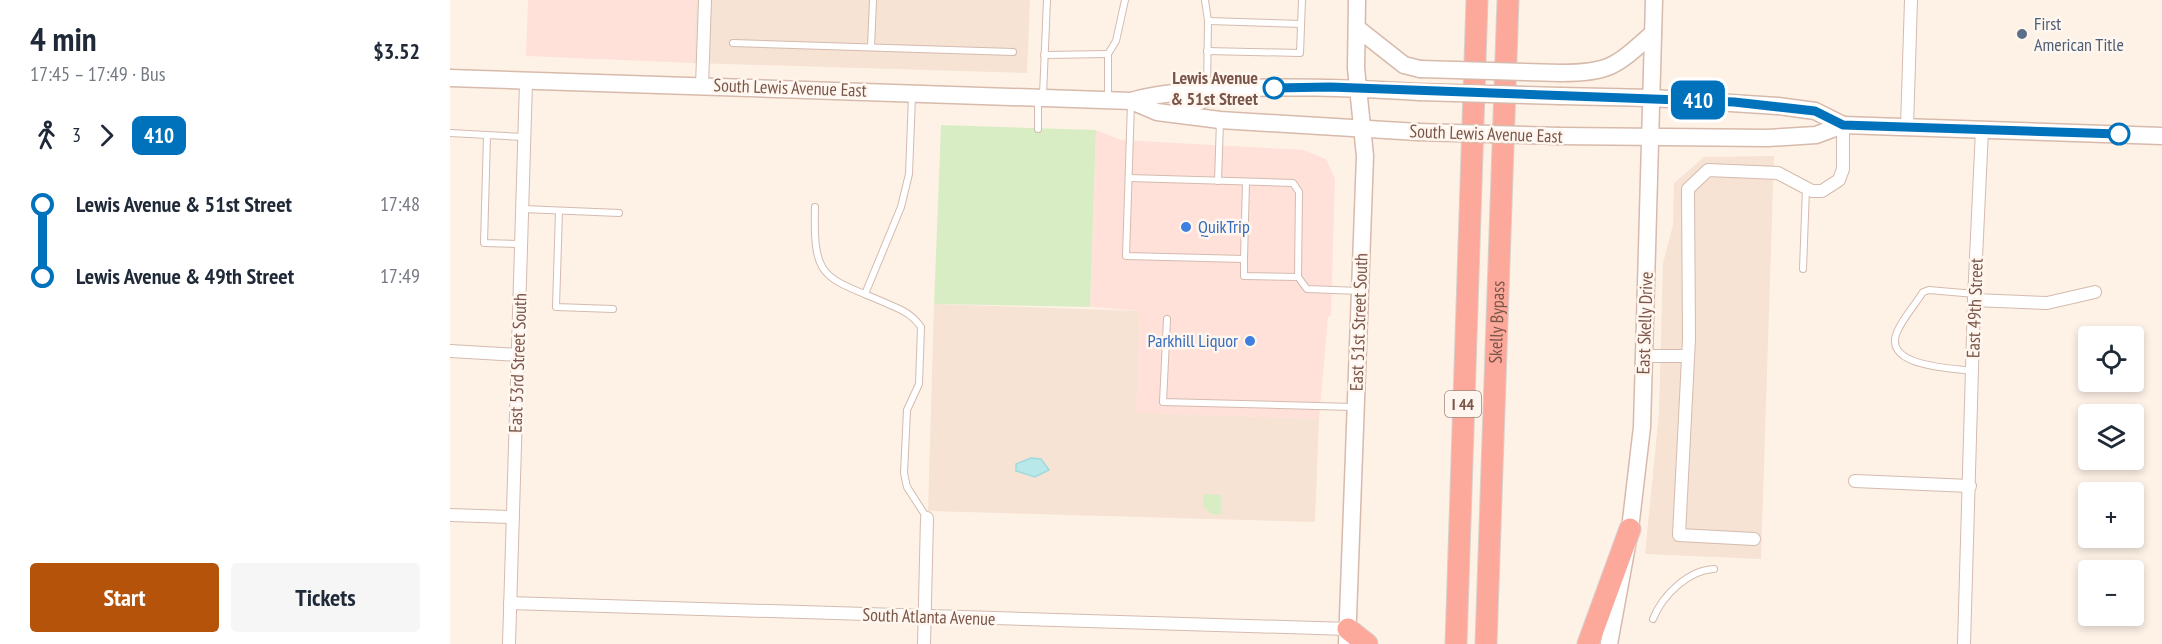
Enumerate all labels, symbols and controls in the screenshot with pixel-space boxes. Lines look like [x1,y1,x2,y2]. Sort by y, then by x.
place label: First American Title [2034,12,2124,56]
text: 4 min [30,17,97,60]
marker: First American Title [2015,27,2029,41]
text: $3.52 [373,37,420,65]
text: 17:45 – 17:49 · Bus [30,61,165,87]
place label: Lewis Avenue & 51st Street [1171,66,1259,110]
street label: South Lewis Avenue East [713,73,867,102]
marker: Lewis Avenue & 51st Street [1263,77,1285,99]
line badge: 410 [1664,80,1732,120]
text: 410 [1683,87,1713,114]
icon: walk [30,119,63,152]
icon: forward [90,119,123,152]
street label: South Lewis Avenue East [1409,119,1563,148]
text: 3 [72,122,81,148]
text: 410 [144,122,174,149]
unlabelled marker [2108,123,2130,145]
text: Lewis Avenue & 51st Street [76,190,292,218]
text: 17:48 [380,191,420,217]
place label: QuikTrip [1198,215,1250,238]
marker: QuikTrip [1179,220,1193,234]
street label: East 51st Street South [1345,253,1372,391]
street label: East 49th Street [1961,258,1988,358]
text: Lewis Avenue & 49th Street [76,262,294,290]
text: 17:49 [380,263,420,289]
street label: East Skelly Drive [1631,271,1658,375]
street label: Skelly Bypass [1484,280,1509,364]
street label: East 53rd Street South [504,293,531,433]
map controls [2078,326,2144,626]
button: locate [2078,326,2144,392]
place label: Parkhill Liquor [1148,329,1238,352]
marker: Parkhill Liquor [1243,334,1257,348]
road number: I 44 [1445,391,1481,417]
button: layers [2078,404,2144,470]
button: + [2078,482,2144,548]
button: − [2078,560,2144,626]
button: Start [30,563,219,632]
button: Tickets [231,563,420,632]
street label: South Atlanta Avenue [862,603,996,630]

